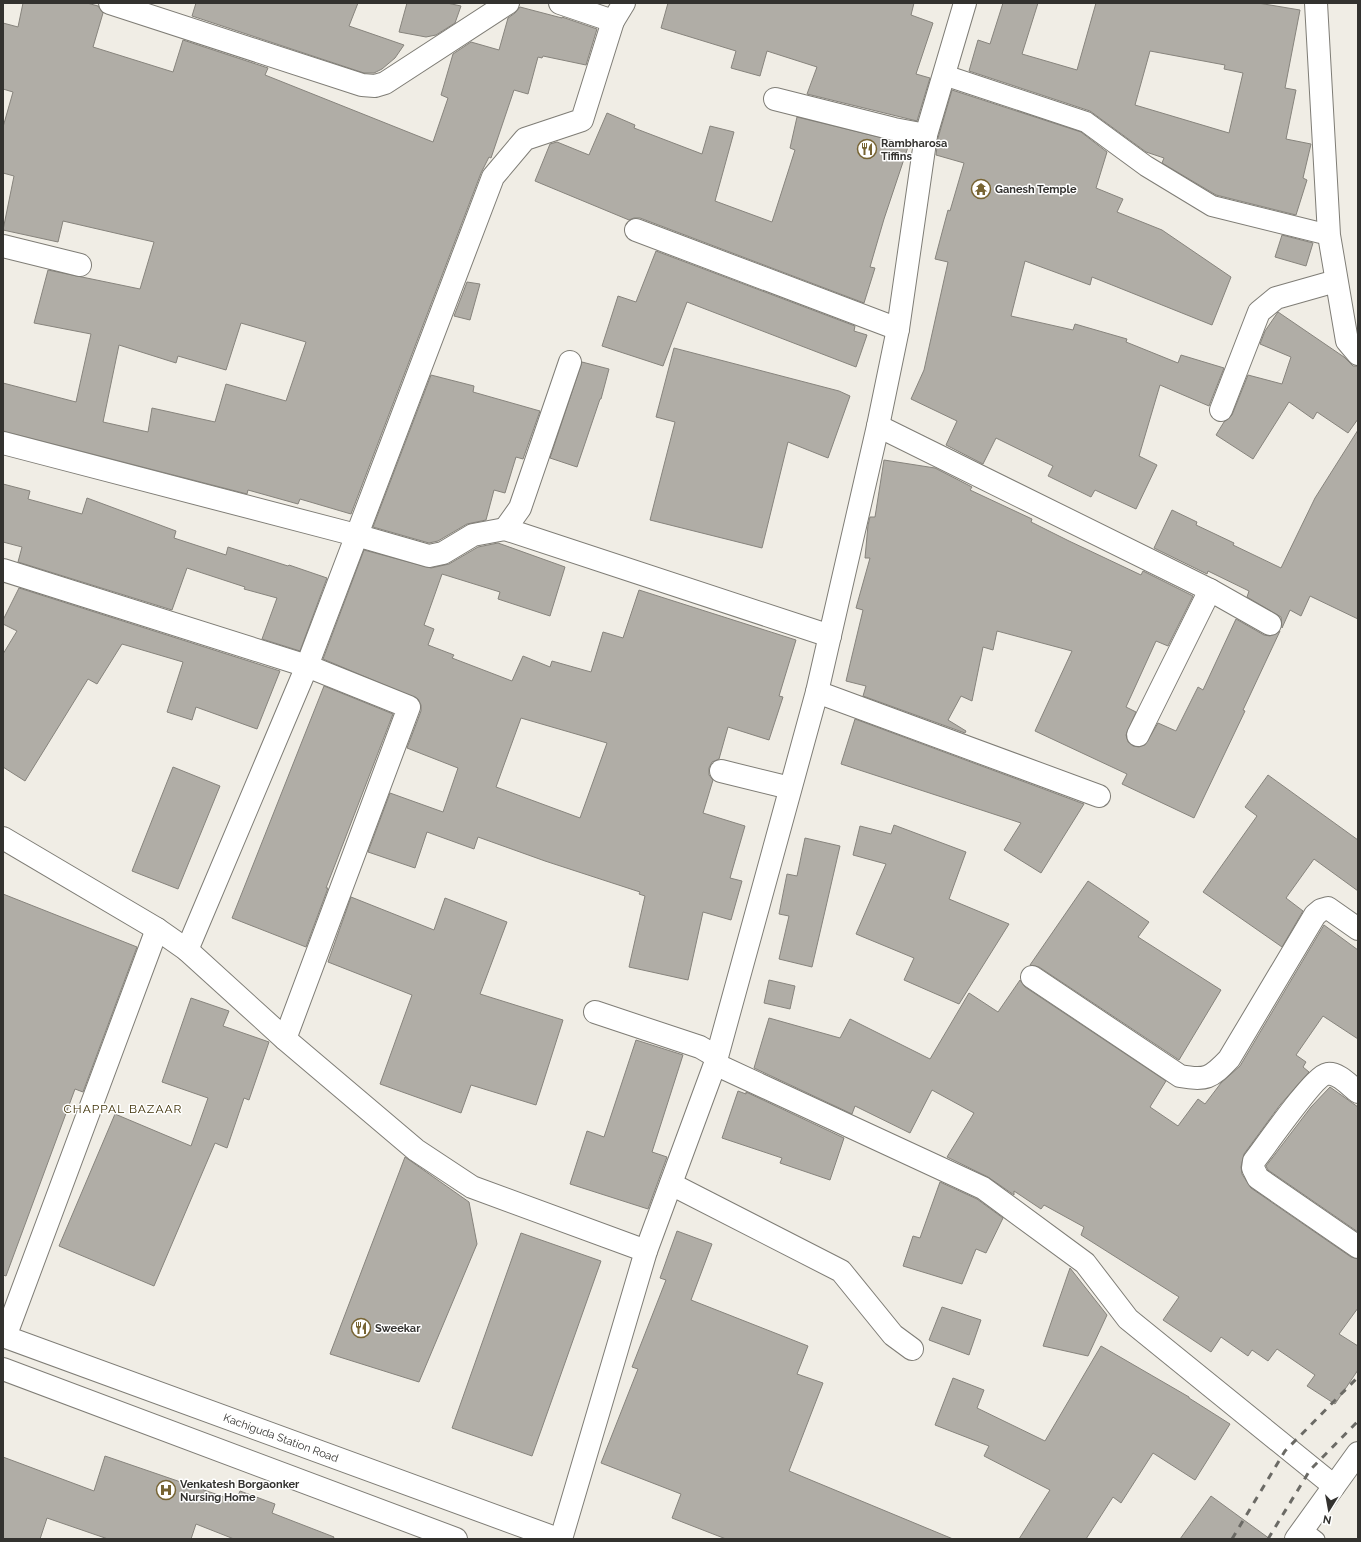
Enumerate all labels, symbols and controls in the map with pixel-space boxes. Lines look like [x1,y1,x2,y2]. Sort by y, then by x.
place label: Rambharosa Tiffins [881,137,947,163]
restaurant icon: Rambharosa Tiffins [856,138,878,160]
temple icon: Ganesh Temple [970,178,992,200]
place label: Ganesh Temple [995,183,1077,196]
district label: CHAPPAL BAZAAR [64,1102,182,1116]
restaurant icon: Sweekar [350,1317,372,1339]
place label: Sweekar [375,1322,421,1335]
street label: Kachiguda Station Road [222,1411,340,1465]
place label: Venkatesh Borgaonker Nursing Home [180,1478,300,1504]
hospital icon: Venkatesh Borgaonker Nursing Home [155,1479,177,1501]
north arrow [1309,1490,1349,1530]
text: N [1322,1512,1333,1527]

